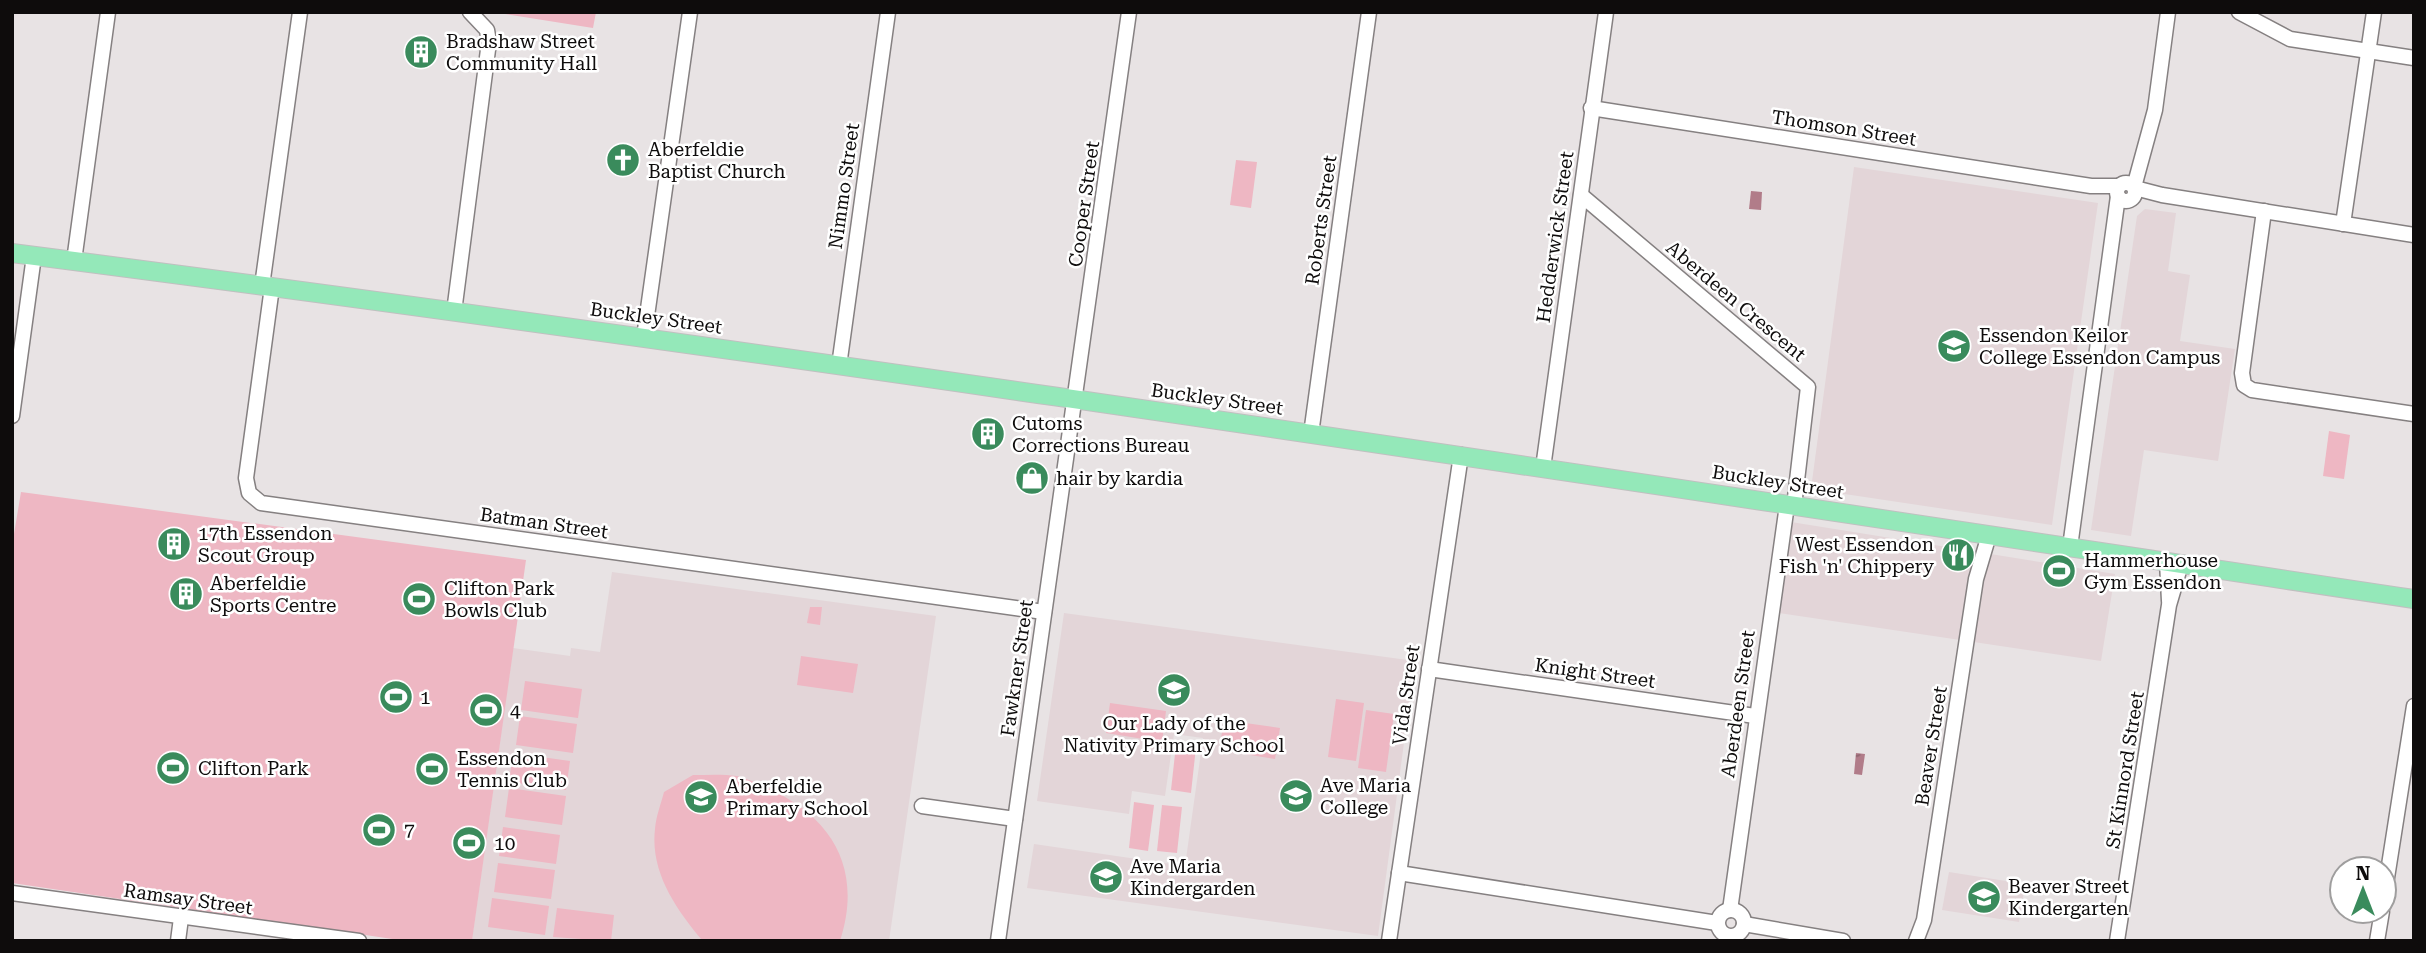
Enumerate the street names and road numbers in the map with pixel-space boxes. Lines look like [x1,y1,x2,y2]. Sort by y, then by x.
street label: Thomson Street [1770,105,1918,151]
street label: Nimmo Street [824,122,864,250]
street label: Cooper Street [1064,140,1104,268]
street label: Hedderwick Street [1532,150,1578,324]
street label: Roberts Street [1301,154,1341,286]
street label: Aberdeen Crescent [1662,236,1810,366]
street label: Buckley Street [588,297,724,339]
street label: Buckley Street [1149,378,1285,420]
street label: Buckley Street [1710,460,1846,504]
street label: Batman Street [479,503,609,543]
street label: Fawkner Street [996,598,1038,738]
street label: Aberdeen Street [1716,629,1760,779]
street label: Vida Street [1388,643,1424,747]
street label: Knight Street [1533,653,1657,693]
street label: Beaver Street [1910,684,1952,808]
street label: St Kinnord Street [2101,690,2149,850]
street label: Ramsay Street [122,879,254,919]

